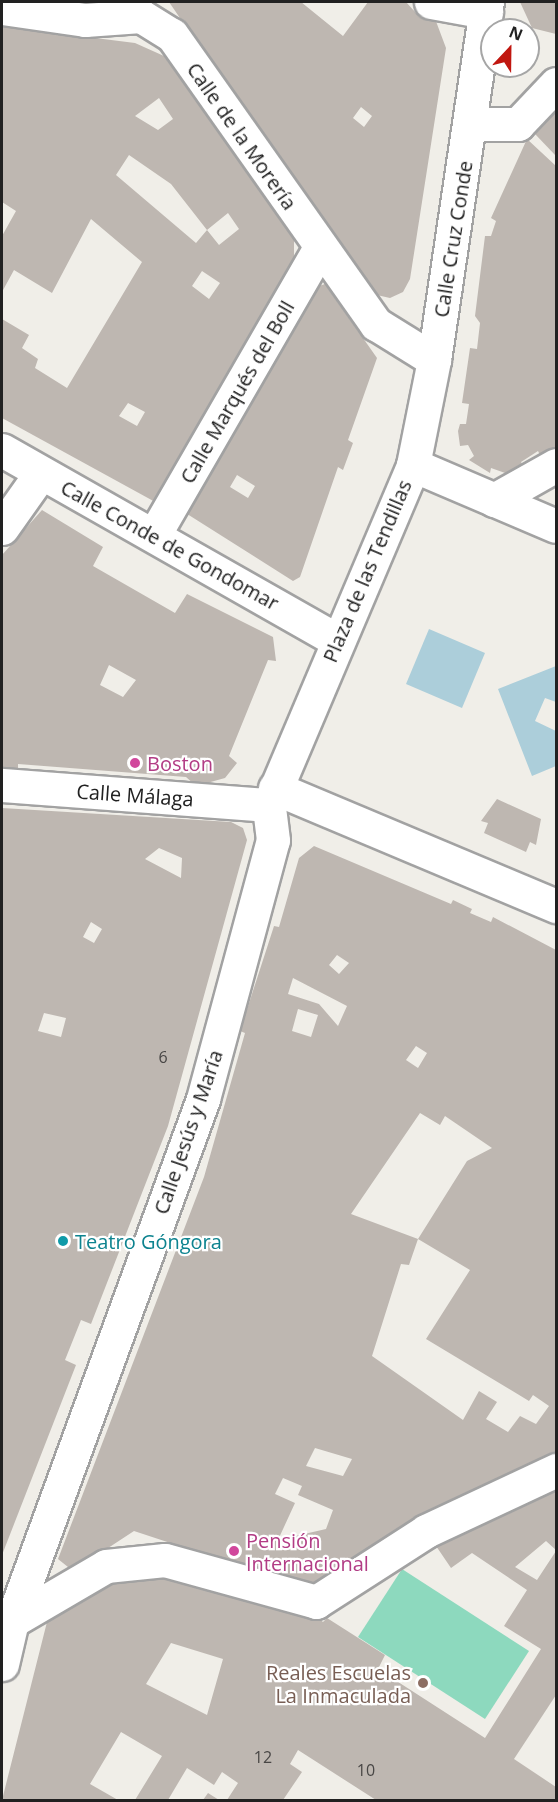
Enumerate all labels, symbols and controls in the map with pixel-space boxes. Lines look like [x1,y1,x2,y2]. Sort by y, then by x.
north arrow [480,18,540,78]
text: N [506,21,526,46]
street label: Calle de la Morería [182,58,302,214]
street label: Calle Cruz Conde [429,159,477,319]
street label: Calle Marqués del Boll [175,296,299,488]
street label: Calle Conde de Gondomar [57,475,283,615]
street label: Plaza de las Tendillas [318,476,416,666]
place label: Boston [147,751,213,775]
marker: Boston [128,756,142,770]
street label: Calle Málaga [76,779,194,811]
street label: Calle Jesús y María [149,1047,227,1217]
house number: 6 [158,1047,168,1067]
place label: Teatro Góngora [75,1229,222,1253]
marker: Teatro Góngora [56,1234,70,1248]
place label: Pensión Internacional [246,1528,369,1575]
marker: Pensión Internacional [227,1544,241,1558]
place label: Reales Escuelas La Inmaculada [266,1660,411,1707]
marker: Reales Escuelas La Inmaculada [416,1676,430,1690]
house number: 12 [254,1747,272,1767]
house number: 10 [357,1760,375,1780]

